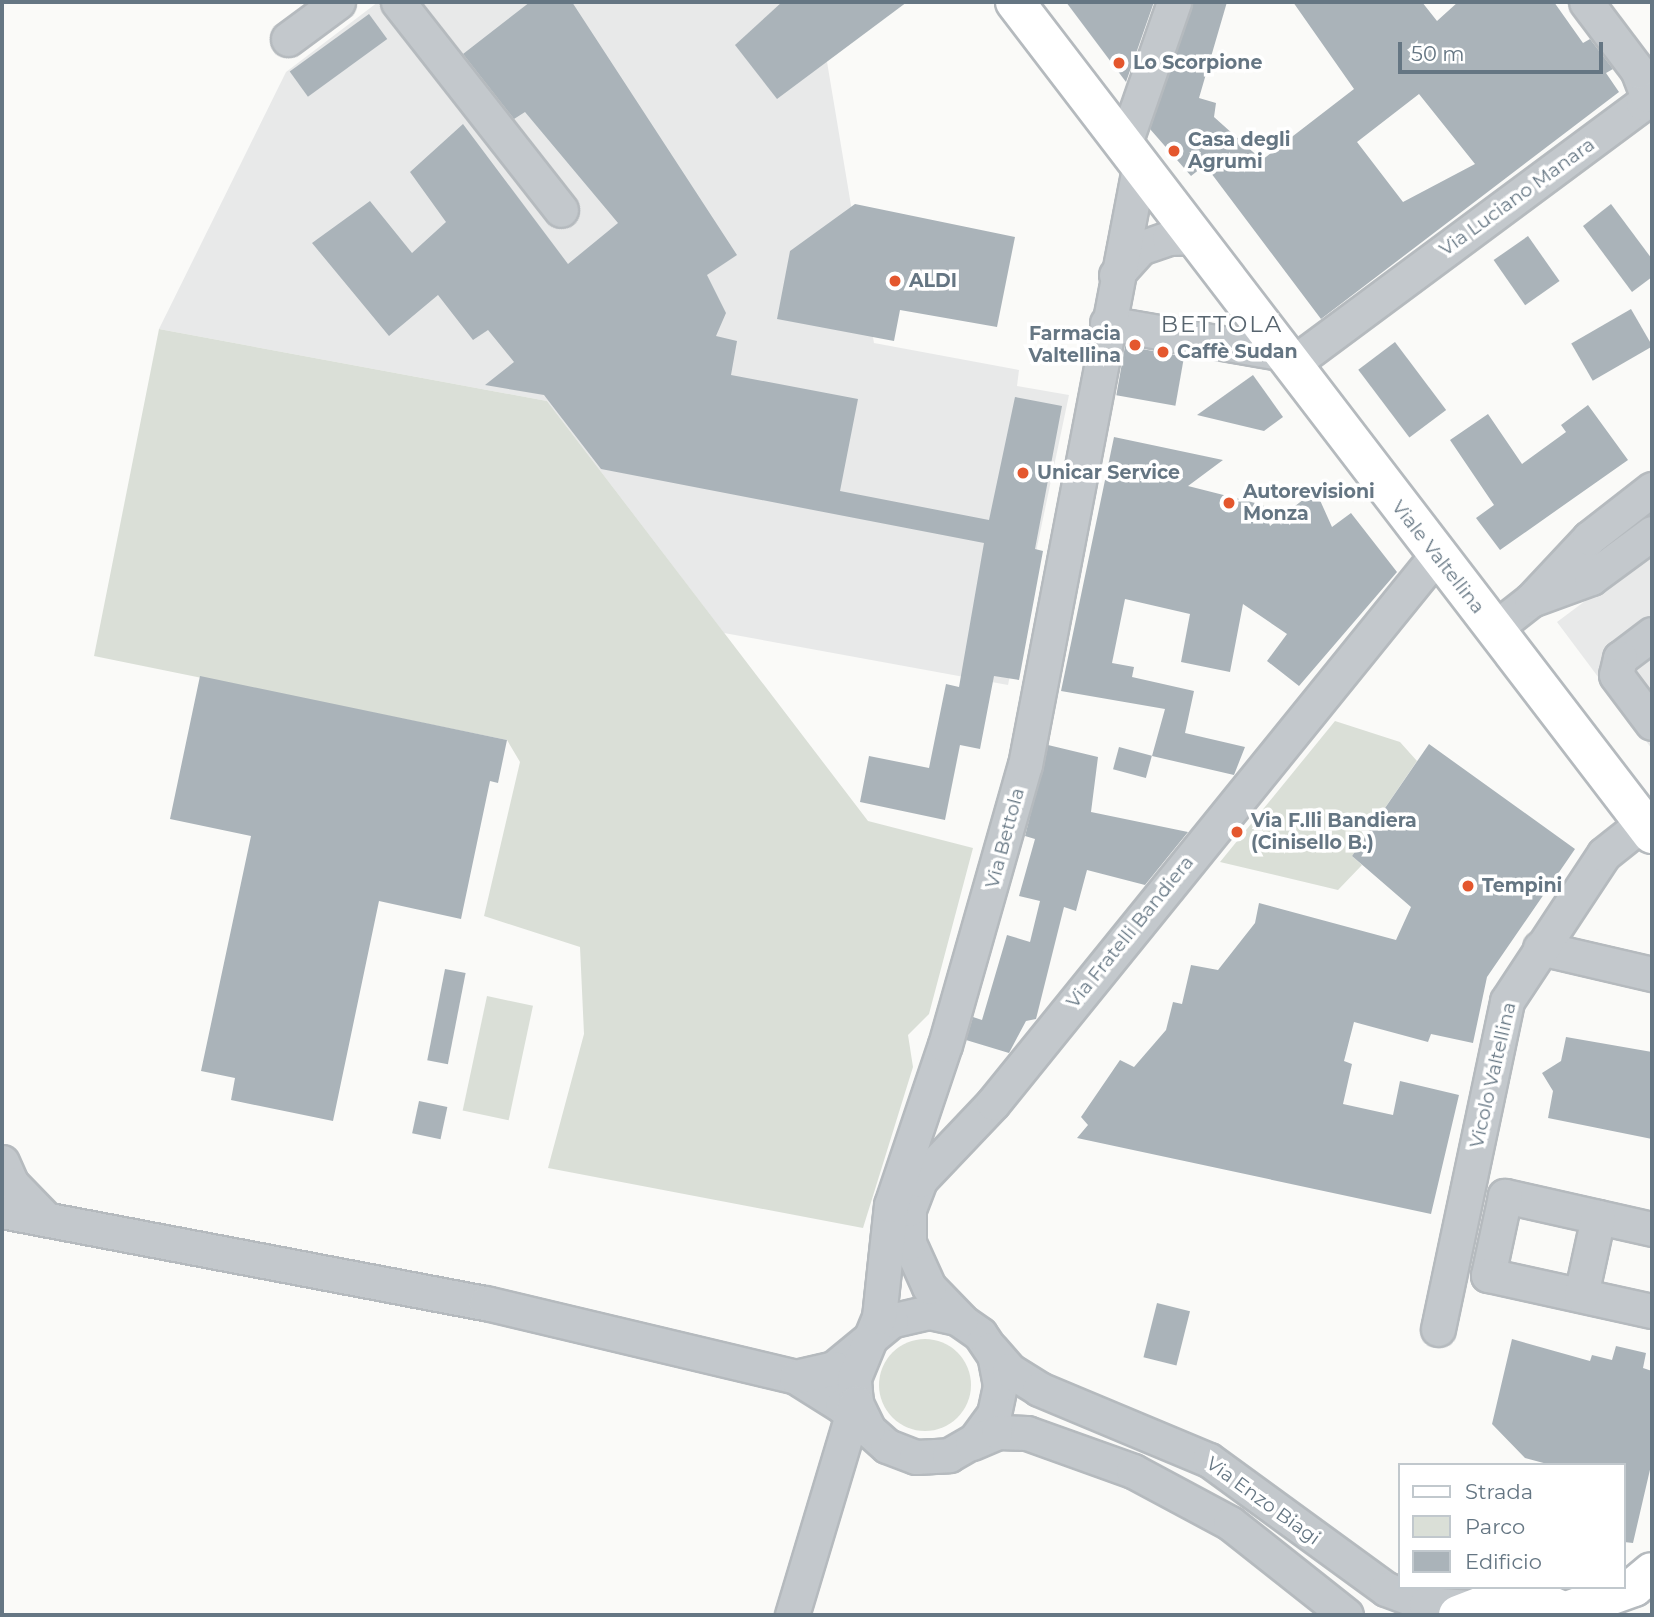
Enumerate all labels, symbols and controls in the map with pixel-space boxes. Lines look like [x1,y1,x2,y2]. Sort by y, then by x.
scale bar [1402,28,1607,72]
text: 50 m [1411,41,1465,66]
place label: Lo Scorpione [1133,52,1262,74]
marker: Lo Scorpione [1111,55,1127,71]
place label: Casa degli Agrumi [1188,129,1290,173]
street label: Via Luciano Manara [1435,133,1599,261]
marker: Casa degli Agrumi [1166,143,1182,159]
place label: ALDI [909,270,957,292]
marker: ALDI [887,273,903,289]
district label: BETTOLA [1162,310,1282,338]
place label: Farmacia Valtellina [1028,323,1121,367]
marker: Farmacia Valtellina [1127,337,1143,353]
place label: Caffè Sudan [1177,341,1298,363]
marker: Caffè Sudan [1155,344,1171,360]
place label: Unicar Service [1037,462,1180,484]
marker: Unicar Service [1015,465,1031,481]
place label: Autorevisioni Monza [1243,481,1375,525]
marker: Autorevisioni Monza [1221,495,1237,511]
street label: Viale Valtellina [1387,496,1489,618]
street label: Via Bettola [981,785,1029,891]
place label: Via F.lli Bandiera (Cinisello B.) [1251,810,1417,854]
marker: Via F.lli Bandiera (Cinisello B.) [1229,824,1245,840]
street label: Via Fratelli Bandiera [1062,851,1198,1013]
place label: Tempini [1482,875,1562,897]
marker: Tempini [1460,878,1476,894]
street label: Vicolo Valtellina [1465,1000,1521,1150]
street label: Via Enzo Biagi [1202,1452,1324,1550]
legend [1398,1463,1626,1589]
text: Strada [1465,1479,1533,1504]
text: Parco [1465,1514,1525,1539]
text: Edificio [1465,1549,1542,1574]

